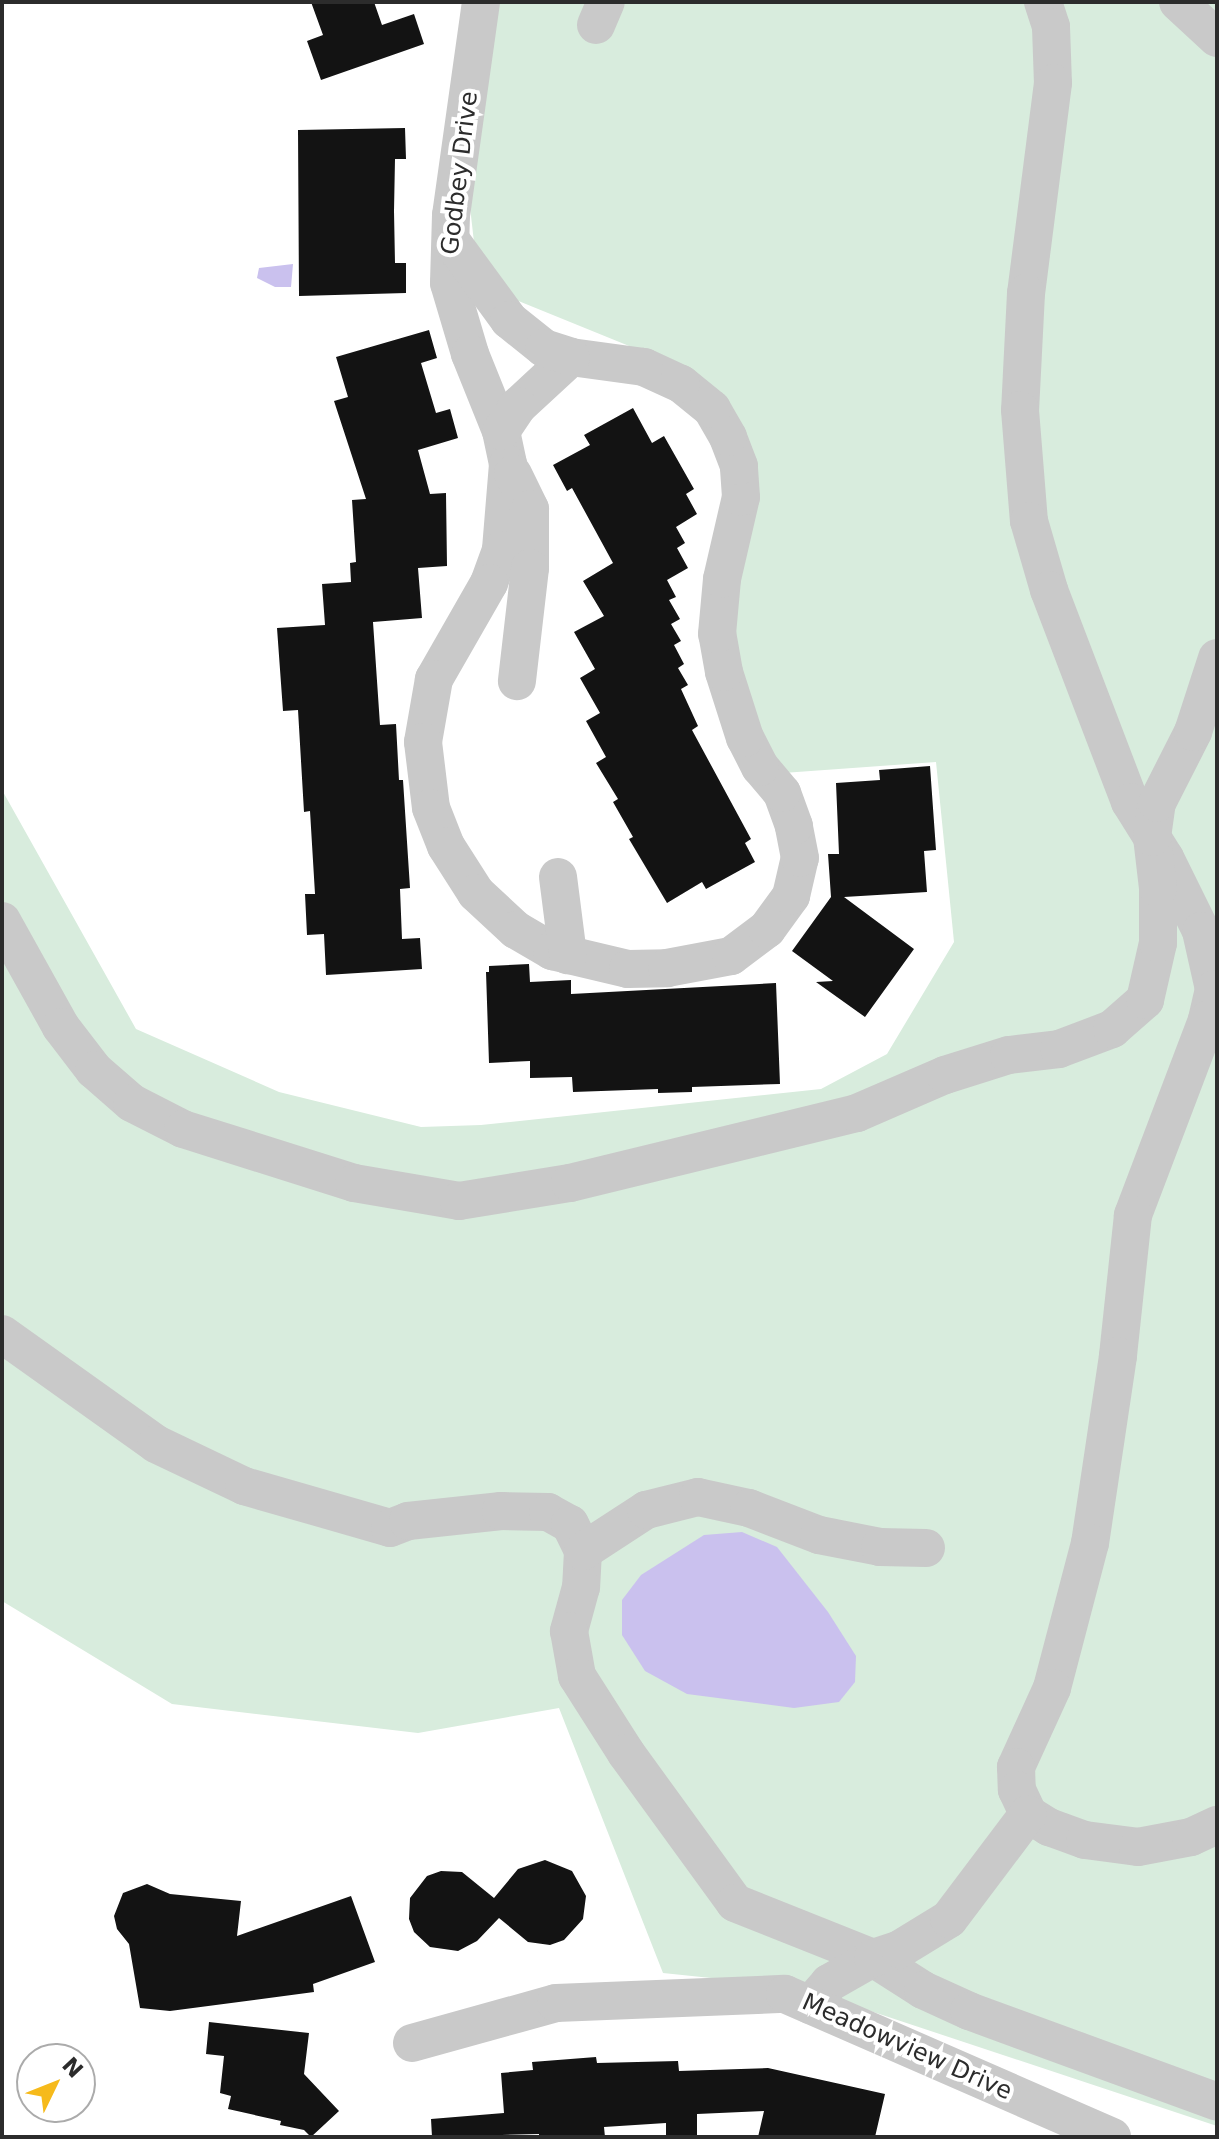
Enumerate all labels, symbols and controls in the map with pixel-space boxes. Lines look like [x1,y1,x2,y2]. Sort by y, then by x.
street label: Godbey Drive [436,90,484,256]
street label: Meadowview Drive [798,1988,1016,2106]
north arrow [16,2043,96,2123]
text: N [57,2052,88,2083]

